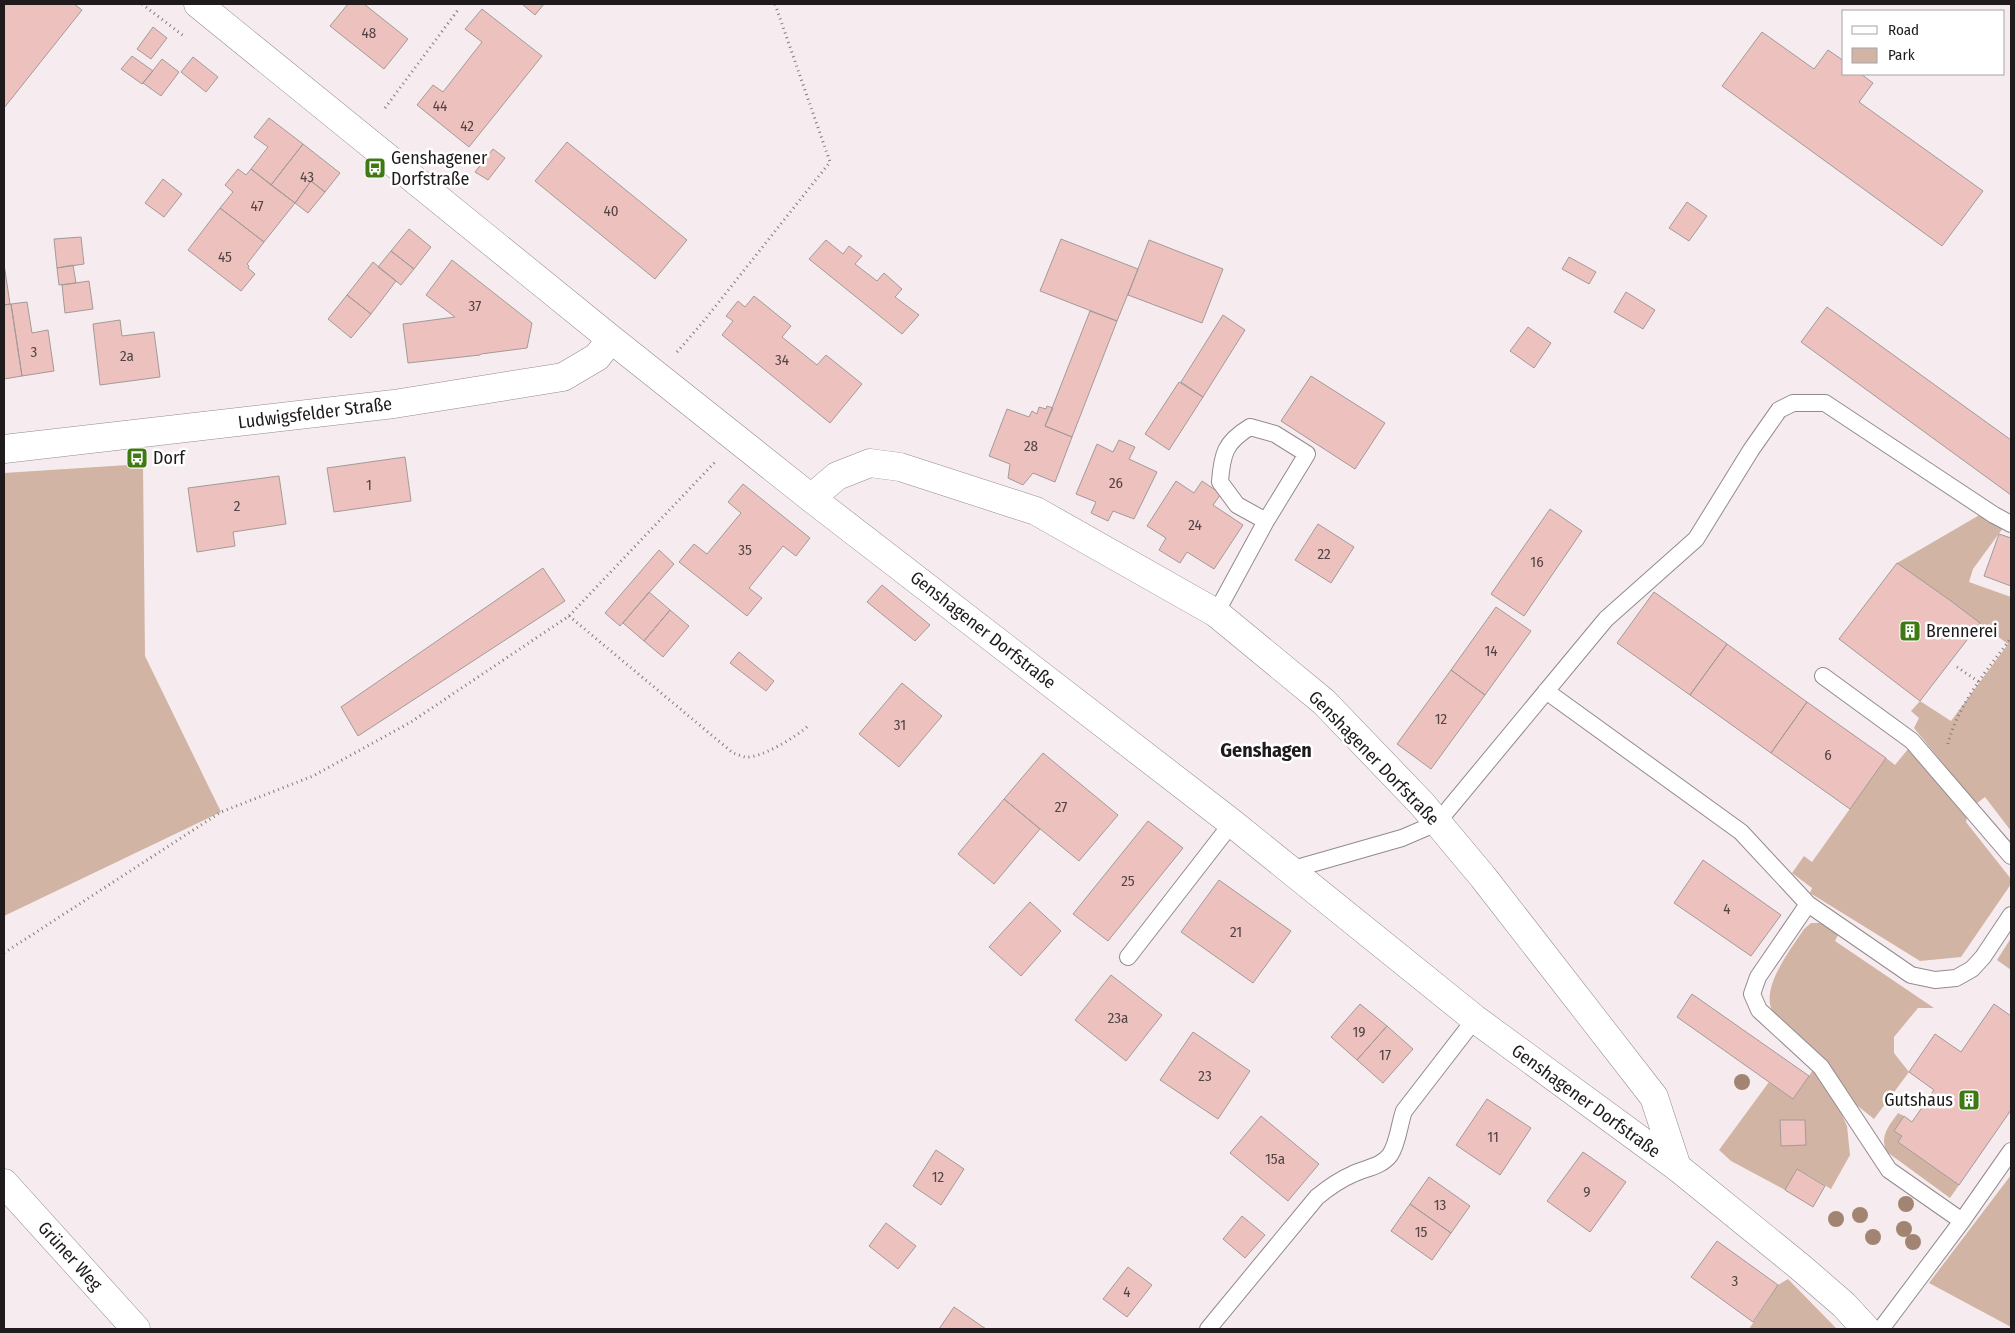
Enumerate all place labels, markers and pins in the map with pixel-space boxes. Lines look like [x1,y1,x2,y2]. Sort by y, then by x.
place label: Genshagener Dorfstraße [391,147,488,190]
bus stop icon: Genshagener Dorfstraße [363,156,387,180]
bus stop icon: Dorf [125,446,149,470]
place label: Dorf [153,447,186,469]
building icon: Brennerei [1898,619,1922,643]
place label: Brennerei [1926,620,1998,642]
building icon: Gutshaus [1957,1088,1981,1112]
place label: Gutshaus [1884,1089,1953,1111]

